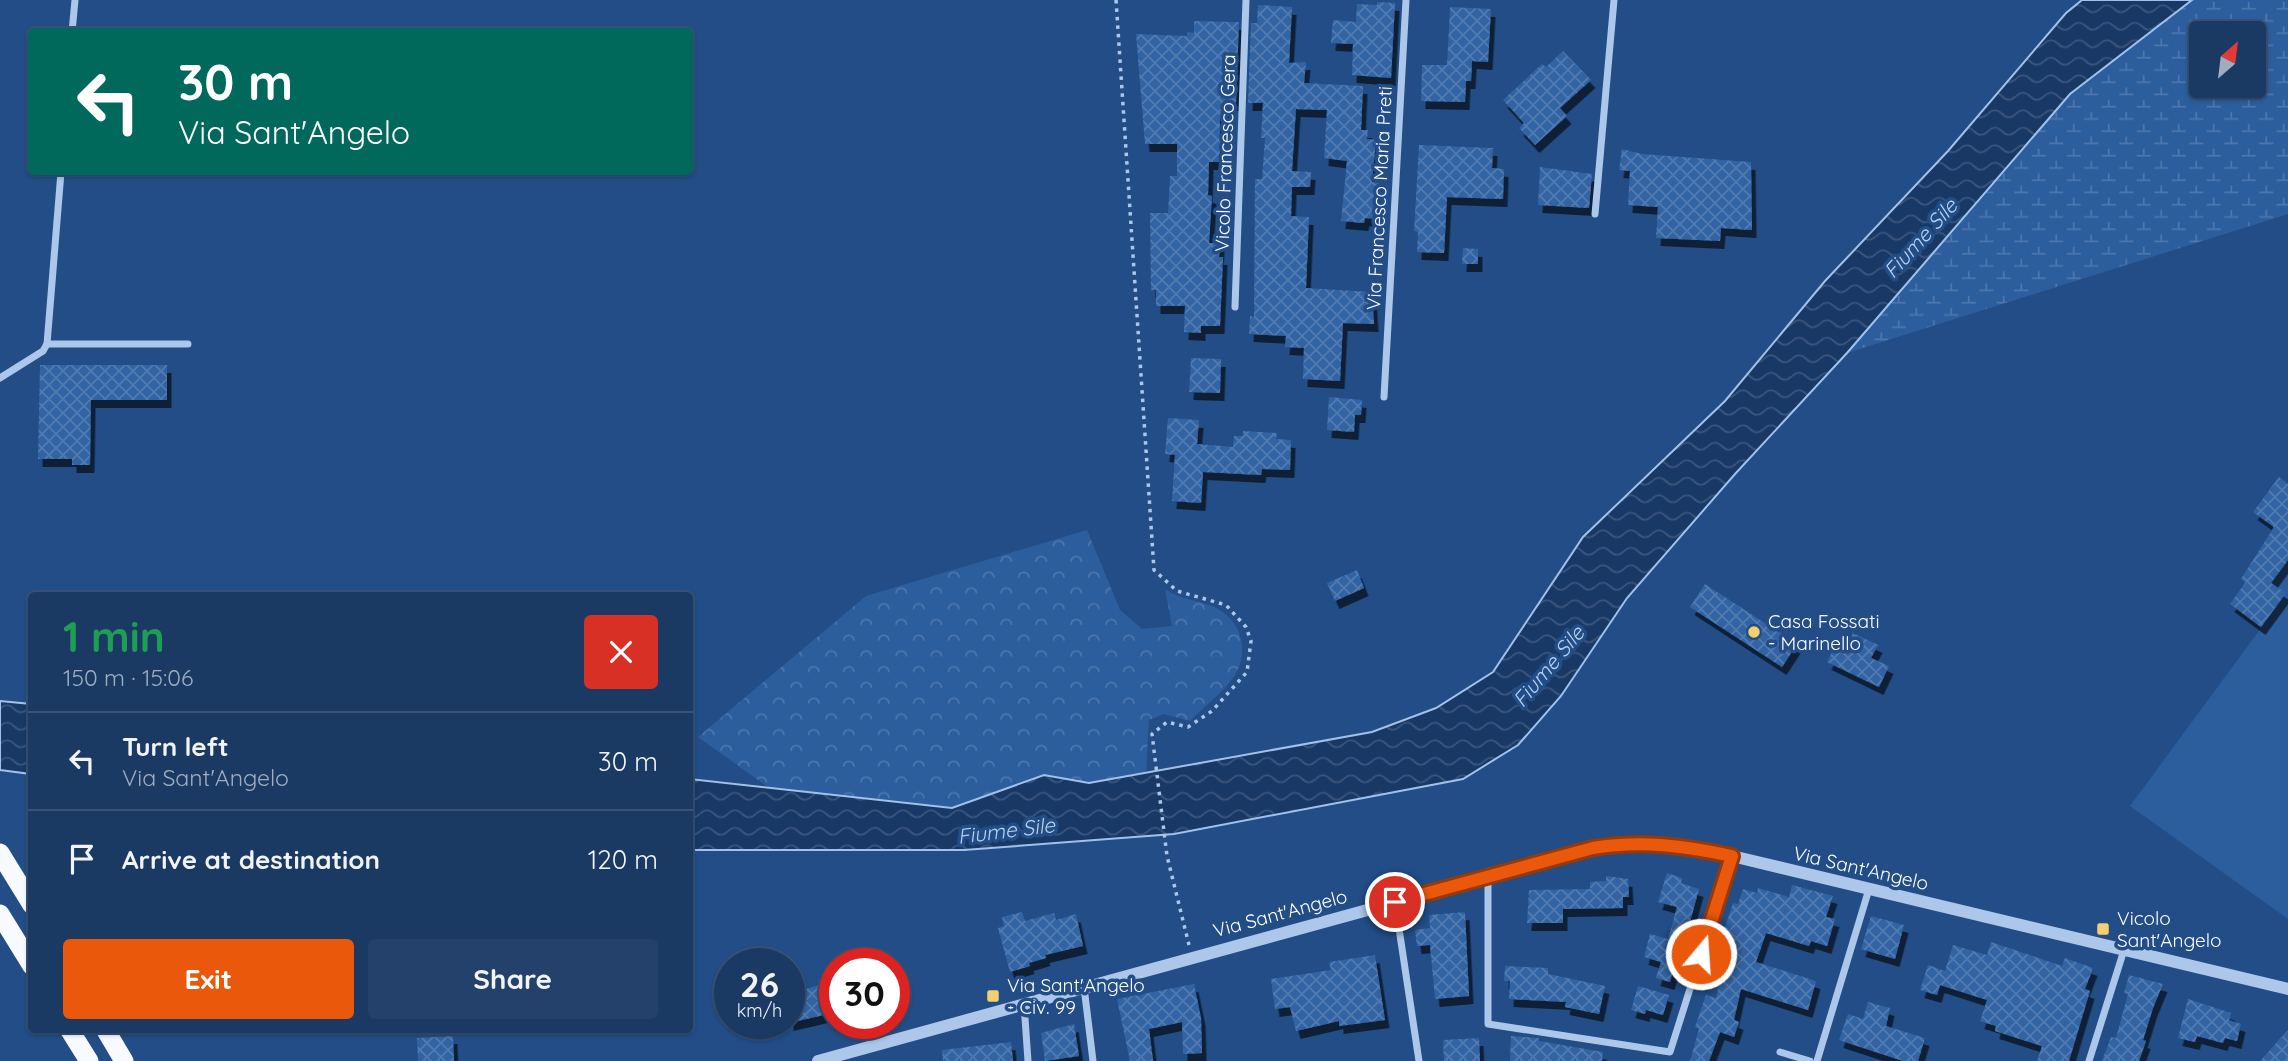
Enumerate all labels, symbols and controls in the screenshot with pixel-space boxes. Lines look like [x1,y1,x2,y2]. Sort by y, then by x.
north arrow [2189,21,2266,98]
map controls [2189,21,2266,98]
text: 30 m [178,51,293,112]
street label: Vicolo Francesco Gera [1210,54,1240,252]
icon: left [63,56,154,147]
street label: Via Francesco Maria Preti [1361,85,1397,311]
text: Via Sant'Angelo [178,112,410,152]
water label: Fiume Sile [1878,192,1963,283]
place label: Casa Fossati - Marinello [1768,609,1880,655]
text: 1 min [63,610,165,663]
button: close [584,615,658,689]
water label: Fiume Sile [1507,619,1590,712]
marker: Casa Fossati - Marinello [1746,624,1762,640]
text: 150 m · 15:06 [63,663,193,692]
text: Turn left [122,730,229,763]
icon: left [63,742,101,780]
text: 30 m [598,745,658,778]
text: Via Sant'Angelo [122,763,289,792]
water label: Fiume Sile [956,811,1057,849]
icon: arrive [63,840,101,878]
street label: Via Sant'Angelo [1791,841,1931,895]
text: Arrive at destination [122,843,380,876]
text: 120 m [588,843,658,876]
pin [1365,872,1425,932]
icon: arrive [1376,883,1414,921]
street label: Via Sant'Angelo [1210,884,1350,942]
place label: Vicolo Sant'Angelo [2117,906,2221,952]
position arrow [1664,917,1738,991]
marker: Vicolo Sant'Angelo [2095,921,2111,937]
button: Exit [63,939,354,1019]
button: Share [368,939,658,1019]
speed limit sign: 30 [819,948,910,1039]
text: 26 [740,962,779,1006]
place label: Via Sant'Angelo - Civ. 99 [1007,973,1145,1019]
marker: Via Sant'Angelo - Civ. 99 [985,988,1001,1004]
text: km/h [737,999,782,1022]

